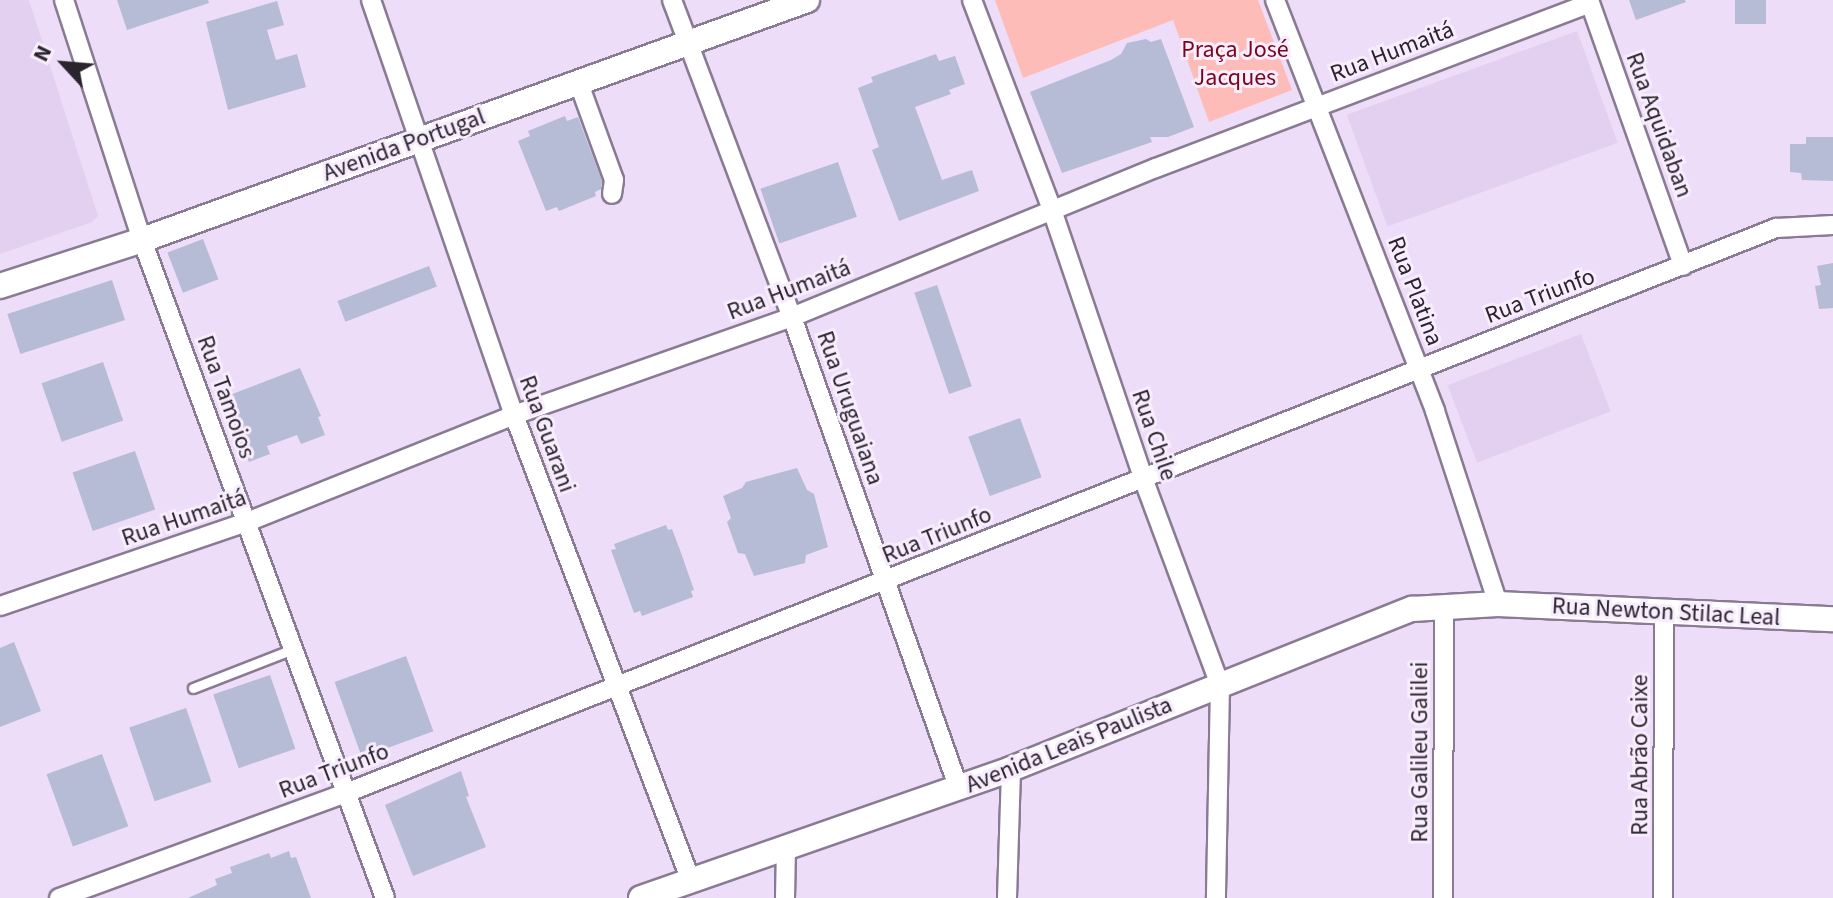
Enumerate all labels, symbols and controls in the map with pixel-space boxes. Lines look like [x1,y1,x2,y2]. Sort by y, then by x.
street label: Rua Humaitá [1326,15,1458,89]
north arrow [24,24,104,104]
park label: Praça José Jacques [1181,36,1289,92]
text: N [25,40,60,67]
street label: Rua Aquidaban [1619,48,1699,202]
street label: Avenida Portugal [319,102,489,188]
street label: Rua Platina [1381,232,1449,350]
street label: Rua Humaitá [723,253,855,327]
street label: Rua Triunfo [1481,262,1599,330]
street label: Rua Uruguaiana [810,327,890,489]
street label: Rua Tamoios [190,332,262,462]
street label: Rua Guarani [513,372,581,496]
street label: Rua Chile [1125,386,1183,484]
street label: Rua Humaitá [118,483,250,553]
street label: Rua Triunfo [878,500,996,570]
street label: Rua Newton Stilac Leal [1551,592,1781,632]
street label: Rua Galileu Galilei [1406,661,1434,843]
street label: Rua Abrão Caixe [1626,674,1654,836]
street label: Avenida Leais Paulista [962,690,1176,800]
street label: Rua Triunfo [275,737,393,805]

